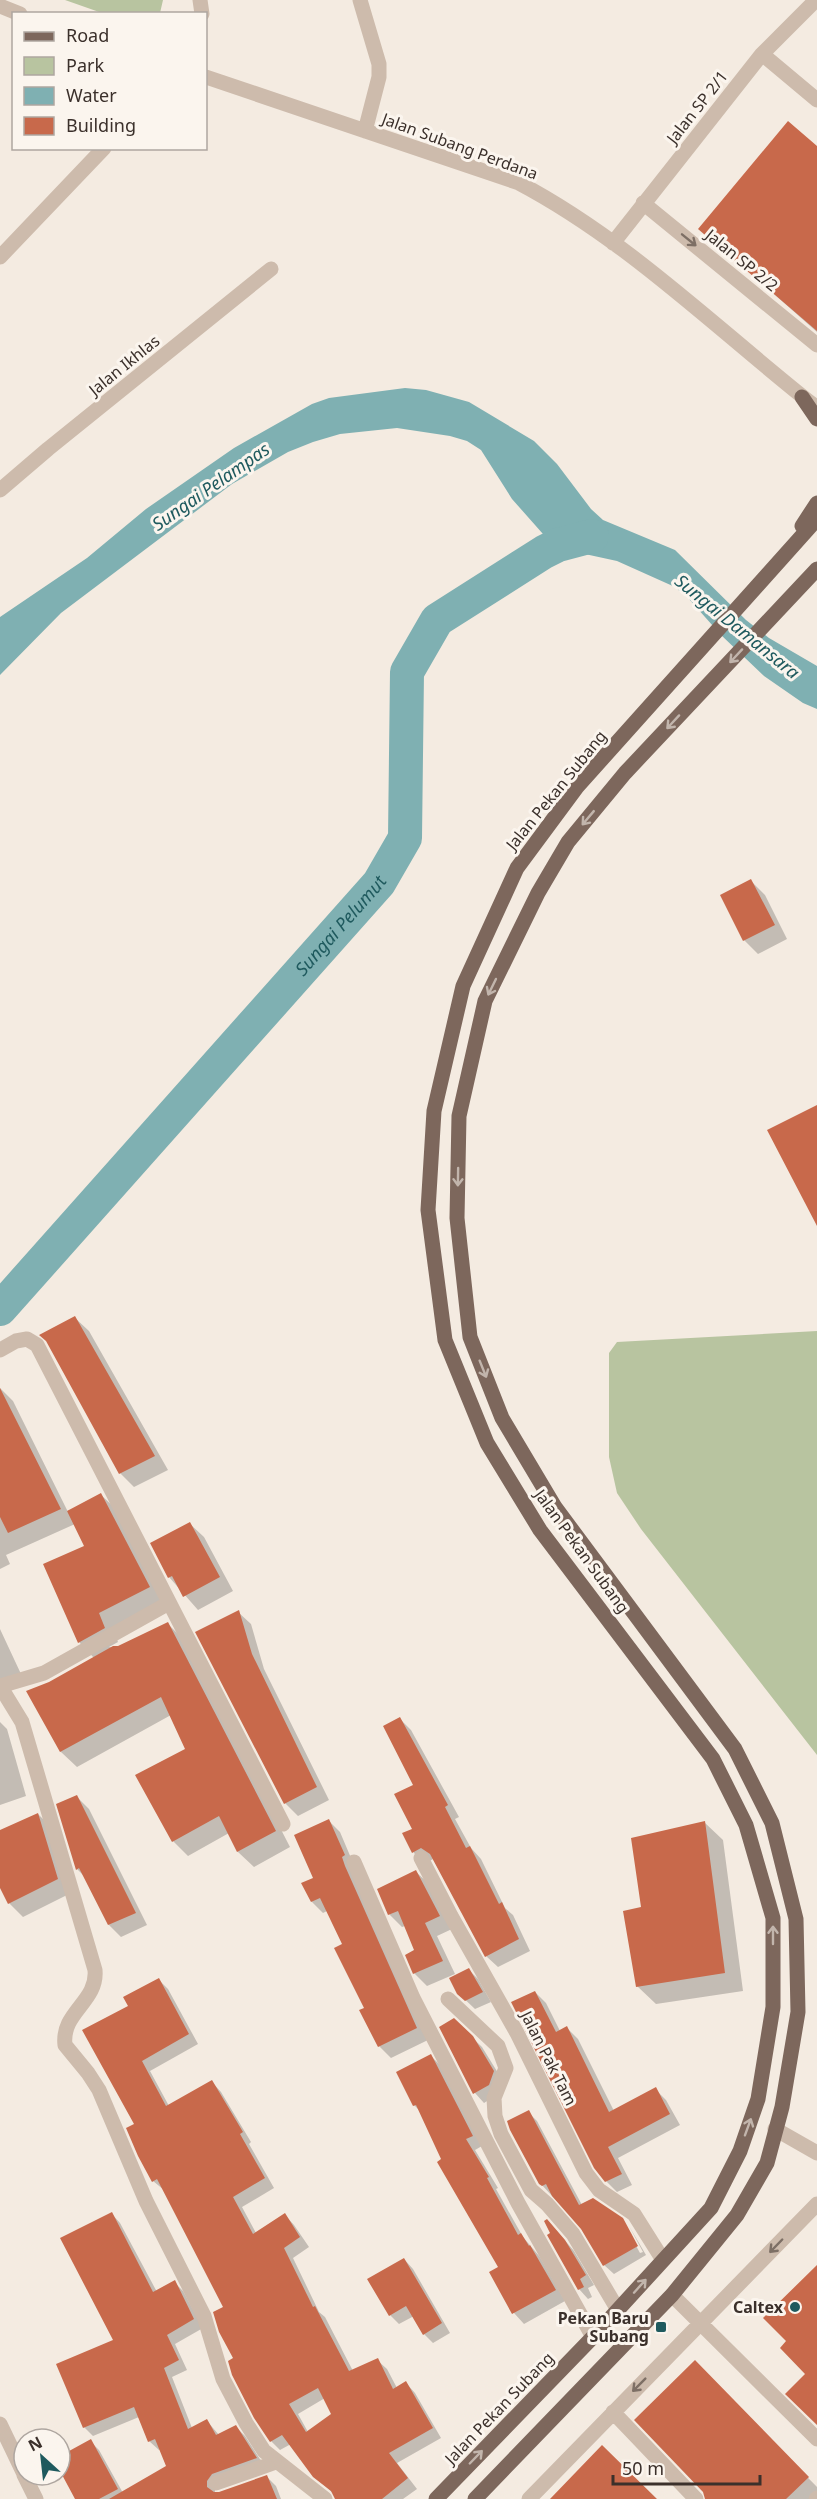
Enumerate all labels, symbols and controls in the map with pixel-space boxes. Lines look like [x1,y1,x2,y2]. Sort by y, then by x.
legend [12,12,207,150]
text: Road [66,23,109,47]
text: Park [66,53,104,77]
street label: Jalan SP 2/1 [660,66,733,150]
text: Water [66,83,117,107]
street label: Jalan Subang Perdana [377,107,541,184]
text: Building [66,113,136,137]
street label: Jalan SP 2/2 [700,223,783,296]
one-way arrow [681,233,696,247]
street label: Jalan Ikhlas [82,330,164,402]
water label: Sungai Pelampas [147,437,274,536]
water label: Sungai Damansara [670,569,805,684]
one-way arrow [729,648,743,663]
one-way arrow [667,714,681,729]
street label: Jalan Pekan Subang [500,726,611,856]
one-way arrow [581,810,595,825]
water label: Sungai Pelumut [289,870,392,980]
one-way arrow [486,977,497,995]
one-way arrow [452,1167,464,1187]
one-way arrow [478,1359,489,1378]
street label: Jalan Pekan Subang [528,1483,634,1617]
one-way arrow [767,1925,779,1945]
street label: Jalan Pak Tam [515,2005,582,2109]
one-way arrow [744,2118,755,2136]
one-way arrow [769,2238,783,2253]
one-way arrow [633,2278,647,2293]
place label: Caltex [733,2296,784,2318]
marker: Caltex [788,2300,802,2314]
place label: Pekan Baru Subang [558,2307,649,2347]
marker: Pekan Baru Subang [654,2320,668,2334]
street label: Jalan Pekan Subang [438,2347,558,2470]
one-way arrow [632,2378,647,2393]
north arrow [12,2427,72,2487]
text: N [24,2431,46,2456]
scale bar [613,2448,760,2486]
one-way arrow [469,2449,484,2464]
text: 50 m [622,2456,664,2480]

